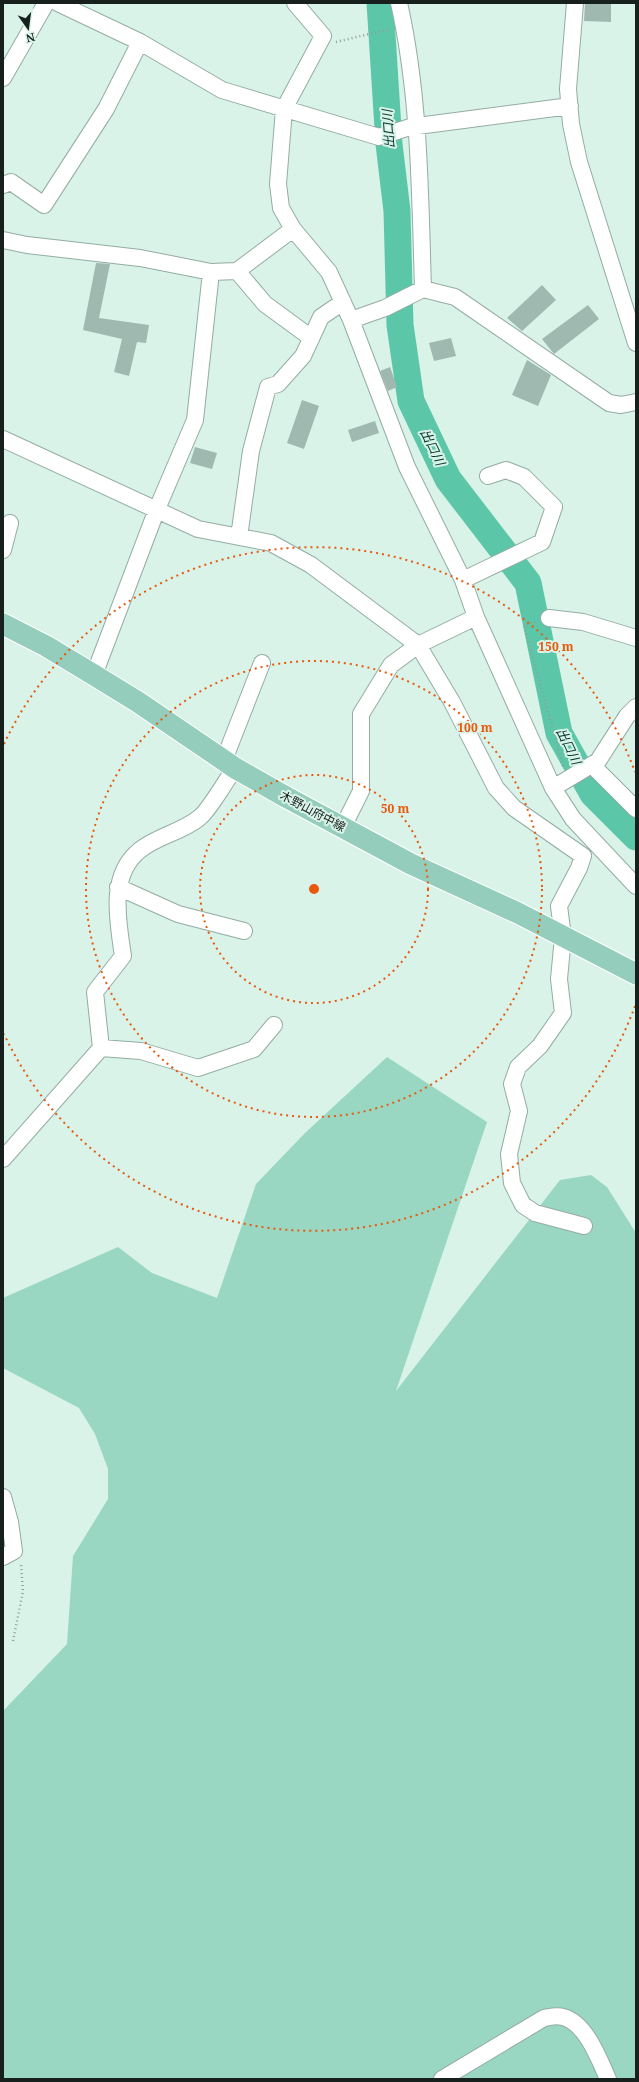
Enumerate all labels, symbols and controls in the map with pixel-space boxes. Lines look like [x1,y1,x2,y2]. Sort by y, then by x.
north arrow [8,8,48,48]
text: N [24,30,37,47]
water label: 出口川 [378,107,398,149]
water label: 出口川 [416,426,451,470]
text: 150 m [538,638,574,655]
text: 100 m [457,719,493,736]
water label: 出口川 [552,725,587,769]
street label: 木野山府中線 [277,787,349,835]
text: 50 m [381,800,409,817]
centre of rings [307,882,321,896]

